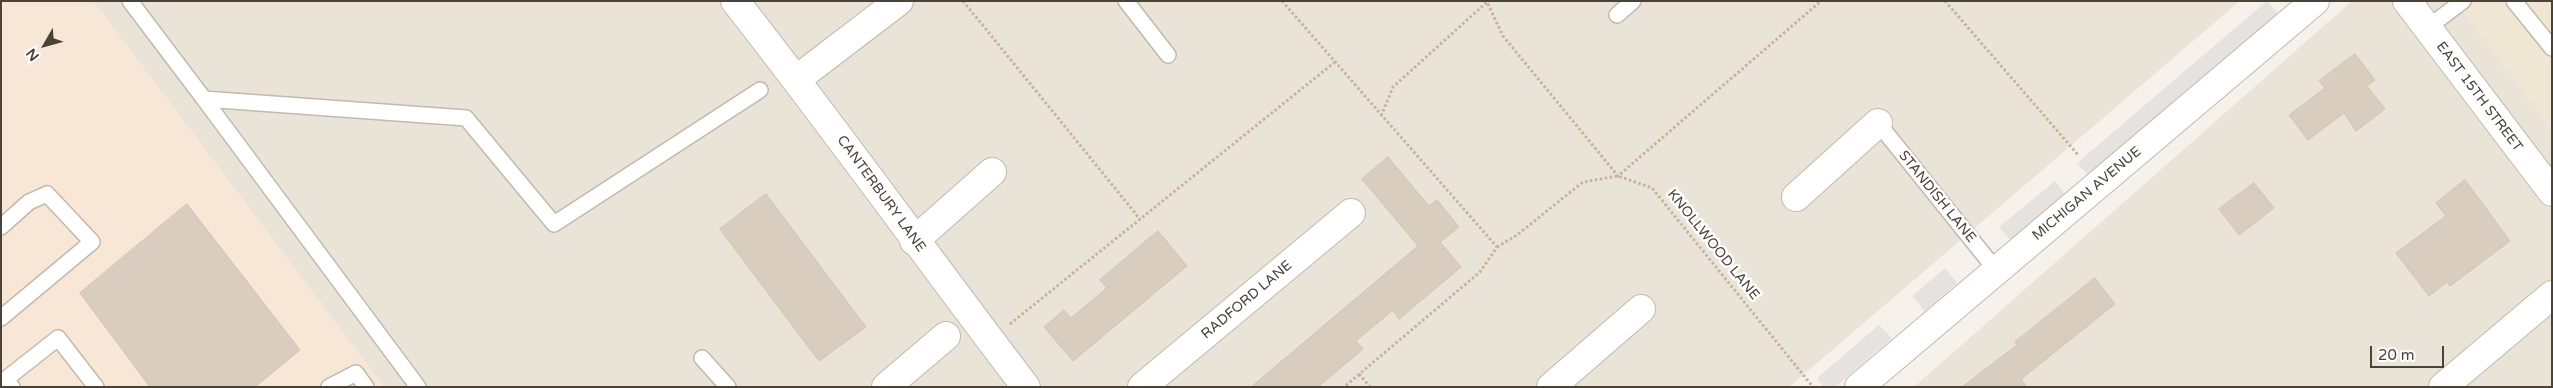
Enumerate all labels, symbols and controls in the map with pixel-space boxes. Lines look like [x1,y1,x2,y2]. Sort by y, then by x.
north arrow [20,20,70,70]
street label: EAST 15TH STREET [2432,39,2526,155]
text: N [23,45,43,64]
street label: CANTERBURY LANE [833,132,929,256]
street label: MICHIGAN AVENUE [2029,144,2145,244]
street label: STANDISH LANE [1895,148,1979,246]
street label: KNOLLWOOD LANE [1663,186,1763,304]
street label: RADFORD LANE [1198,257,1296,343]
scale bar [2373,336,2447,368]
text: 20 m [2378,346,2415,364]

